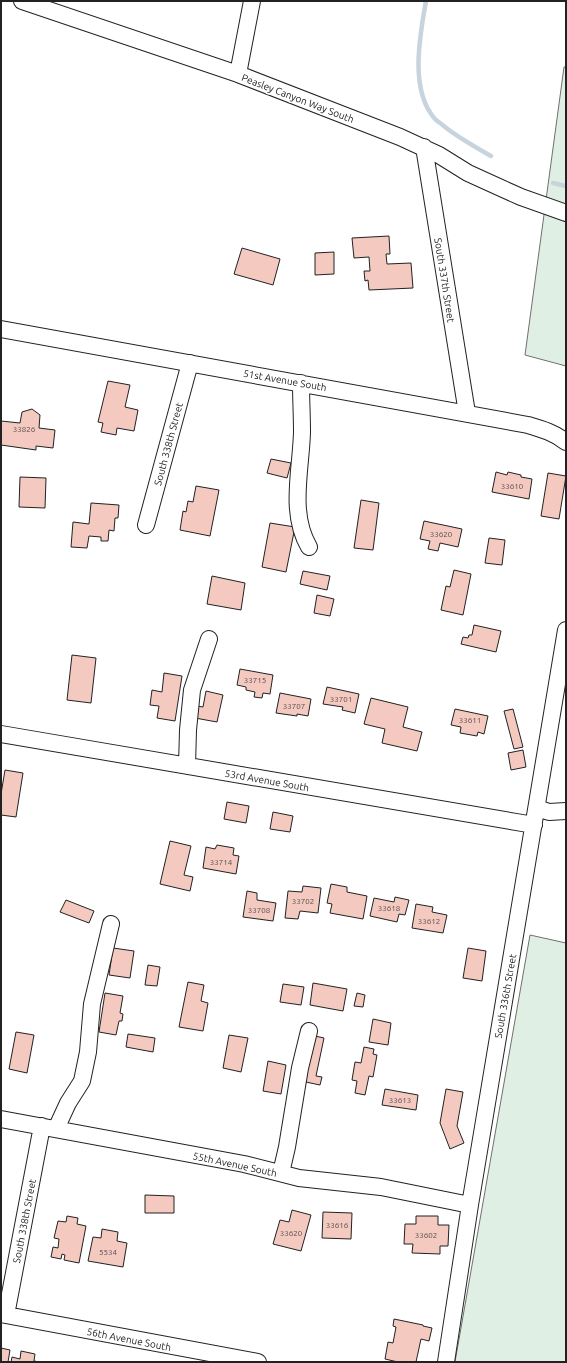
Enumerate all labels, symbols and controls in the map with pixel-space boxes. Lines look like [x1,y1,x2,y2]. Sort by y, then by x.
street label: Peasley Canyon Way South [240,72,355,125]
street label: South 337th Street [432,237,457,323]
street label: 51st Avenue South [242,368,327,393]
street label: South 338th Street [152,401,185,487]
house number: 33826 [13,425,36,434]
house number: 33610 [501,482,524,491]
house number: 33620 [430,530,453,539]
house number: 33715 [244,676,266,685]
house number: 33701 [330,695,352,704]
house number: 33707 [283,702,305,711]
house number: 33611 [459,716,481,725]
street label: 53rd Avenue South [224,768,310,793]
house number: 33714 [210,858,233,867]
house number: 33702 [292,897,314,906]
house number: 33618 [378,904,401,913]
house number: 33708 [248,906,271,915]
house number: 33612 [418,917,440,926]
street label: South 336th Street [493,953,518,1039]
house number: 33613 [389,1096,411,1105]
street label: 55th Avenue South [192,1150,278,1179]
street label: South 338th Street [11,1178,38,1264]
house number: 33616 [326,1221,349,1230]
house number: 33620 [280,1229,303,1238]
house number: 33602 [415,1231,437,1240]
house number: 5534 [99,1248,118,1257]
street label: 56th Avenue South [86,1326,172,1353]

